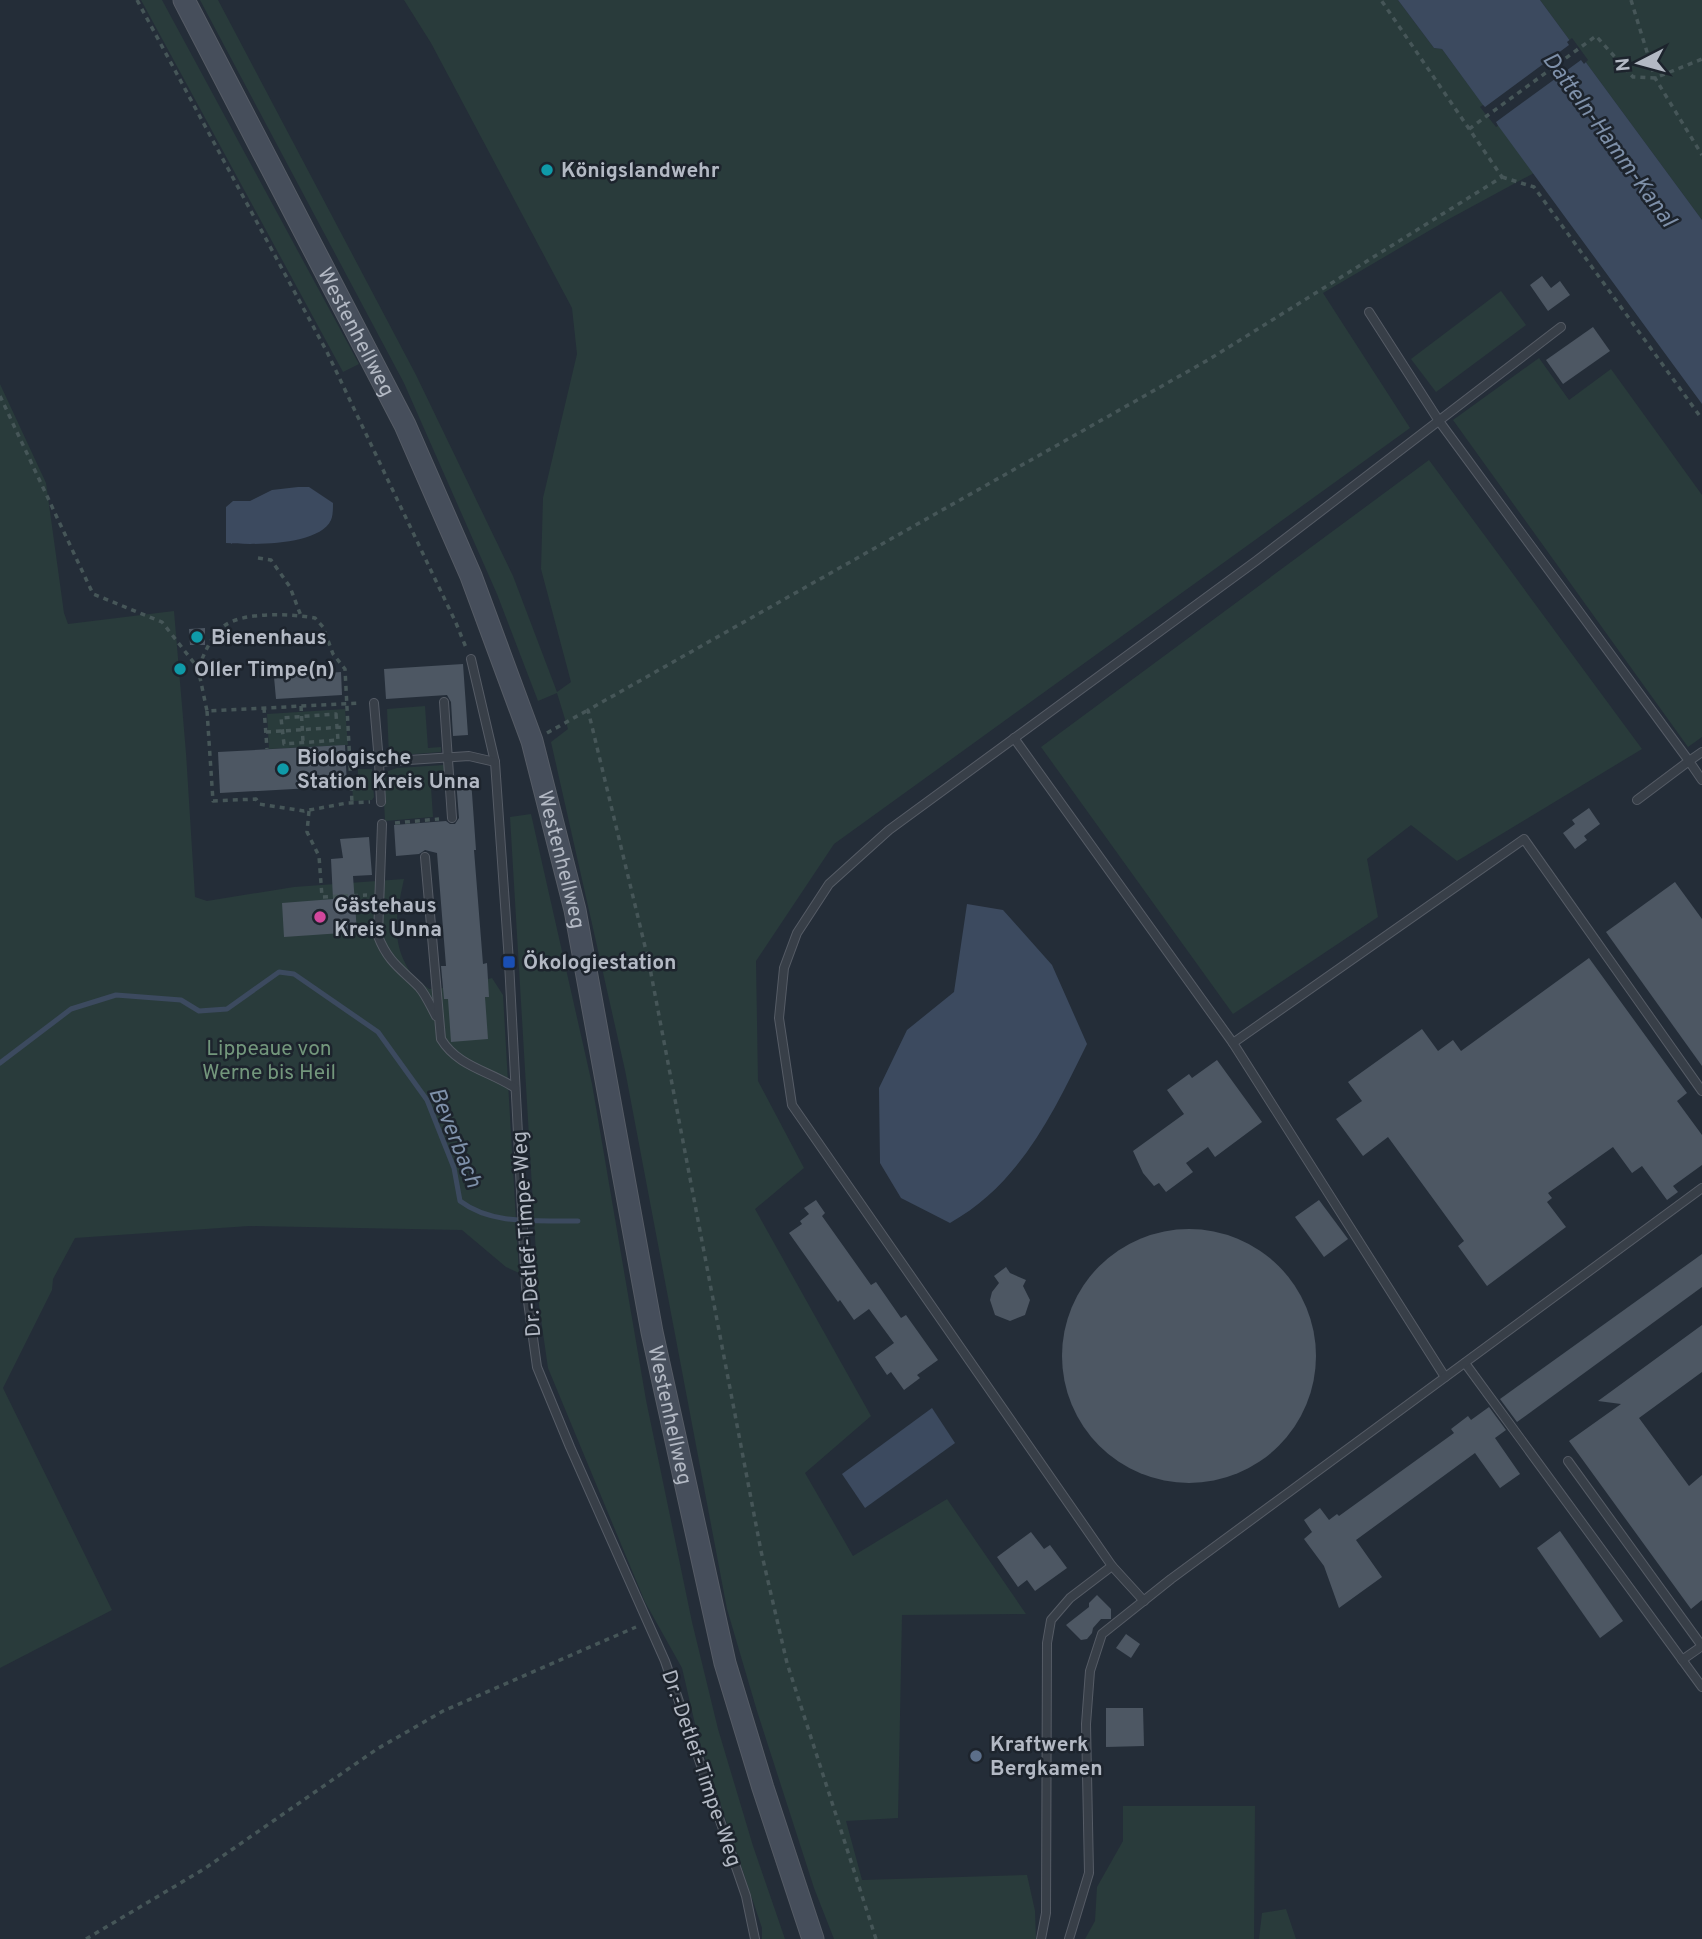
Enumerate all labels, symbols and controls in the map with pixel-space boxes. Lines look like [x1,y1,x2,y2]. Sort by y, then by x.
north arrow [1604,28,1674,98]
water label: Datteln-Hamm-Kanal [1535,47,1682,235]
text: N [1611,57,1637,73]
place label: Königslandwehr [561,158,720,185]
marker: Königslandwehr [539,162,555,178]
street label: Westenhellweg [311,263,400,402]
place label: Bienenhaus [211,625,327,652]
marker: Bienenhaus [189,629,205,645]
place label: Oller Timpe(n) [194,657,335,684]
marker: Oller Timpe(n) [172,661,188,677]
place label: Biologische Station Kreis Unna [297,745,480,796]
marker: Biologische Station Kreis Unna [275,761,291,777]
street label: Westenhellweg [530,788,590,931]
place label: Gästehaus Kreis Unna [334,893,442,944]
marker: Gästehaus Kreis Unna [312,909,328,925]
place label: Ökologiestation [523,950,676,977]
marker: Ökologiestation [501,954,517,970]
park label: Lippeaue von Werne bis Heil [202,1036,336,1087]
water label: Beverbach [420,1083,487,1193]
street label: Dr.-Detlef-Timpe-Weg [507,1130,548,1338]
street label: Westenhellweg [640,1343,697,1487]
street label: Dr.-Detlef-Timpe-Weg [654,1667,747,1870]
place label: Kraftwerk Bergkamen [990,1732,1103,1783]
marker: Kraftwerk Bergkamen [968,1748,984,1764]

